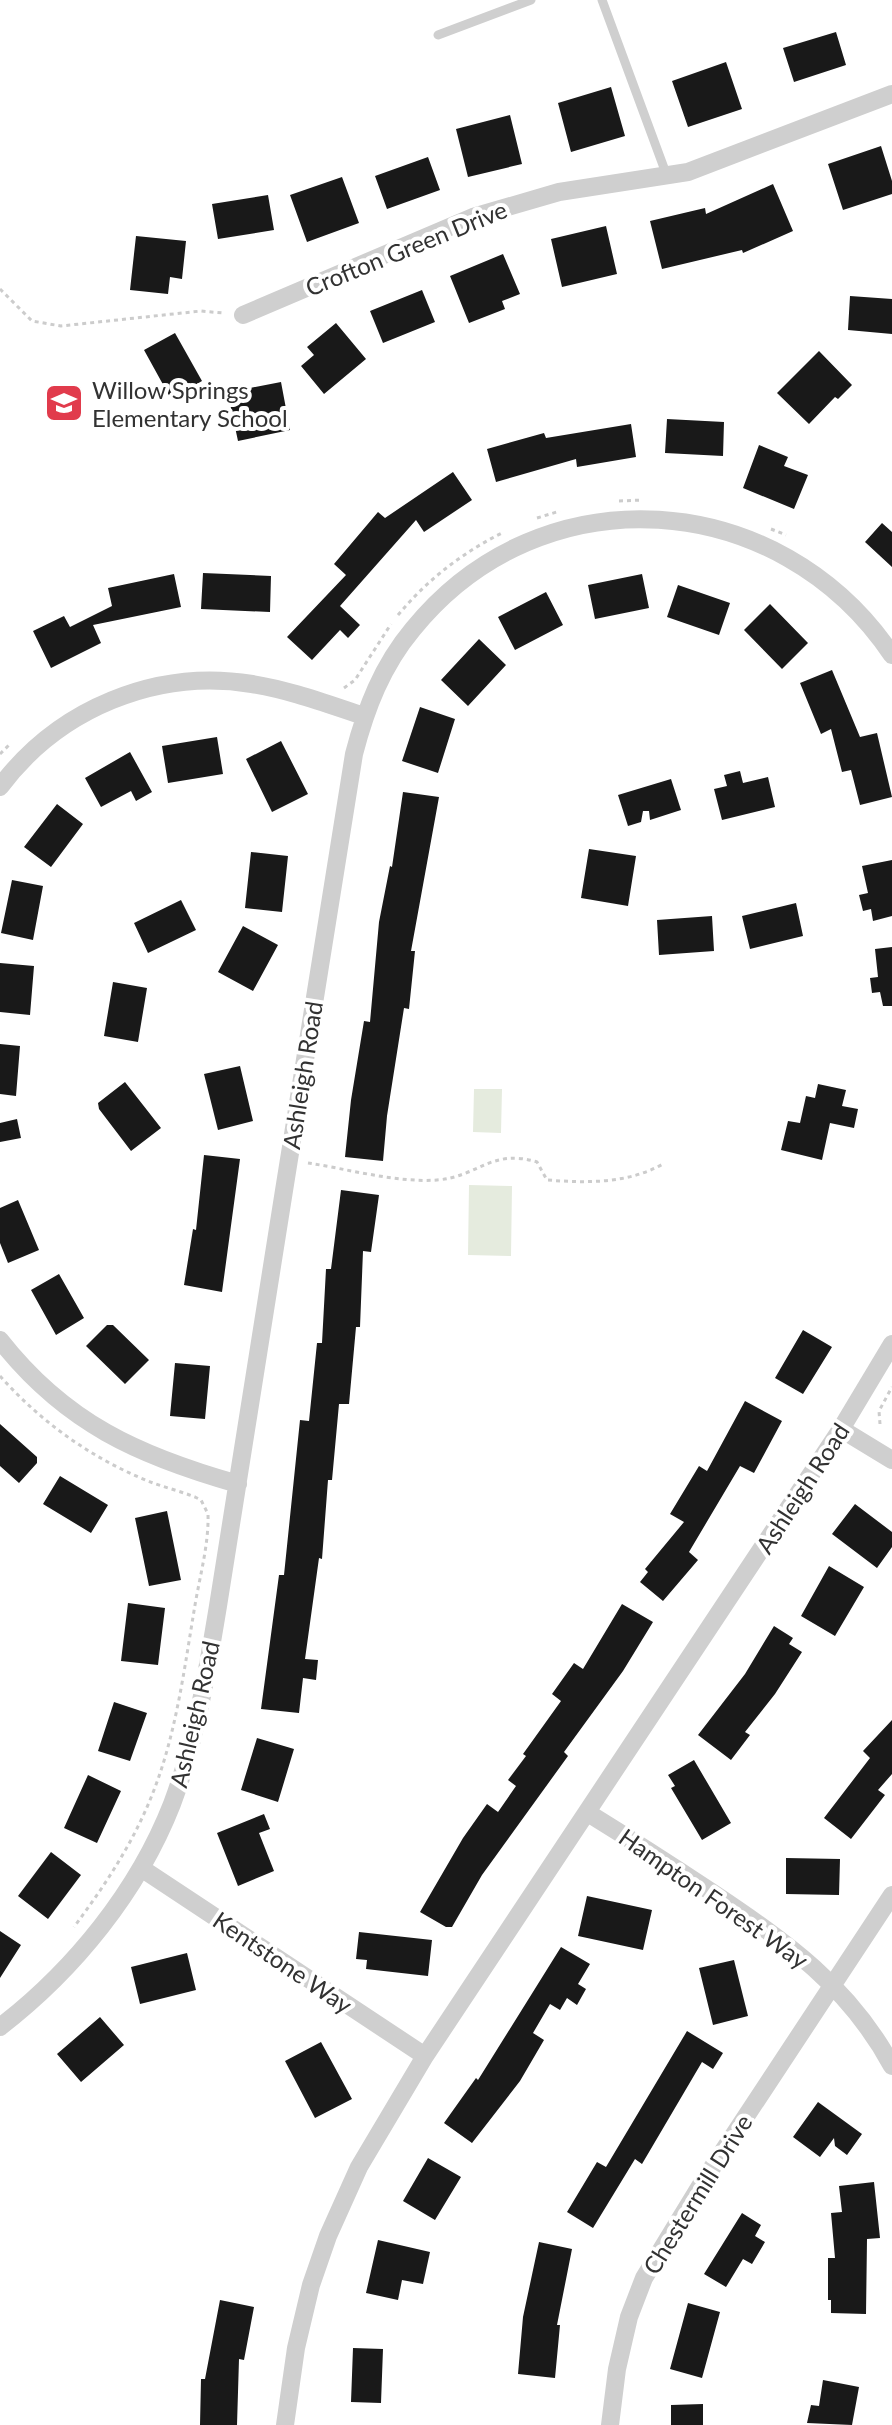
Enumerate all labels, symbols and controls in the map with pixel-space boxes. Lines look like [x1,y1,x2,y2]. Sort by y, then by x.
street label: Crofton Green Drive [301,194,511,302]
place label: Willow Springs Elementary School [92,375,288,432]
school or university icon: Willow Springs Elementary School [43,382,85,424]
street label: Ashleigh Road [276,999,328,1151]
street label: Ashleigh Road [749,1417,855,1559]
street label: Ashleigh Road [163,1638,225,1790]
street label: Hampton Forest Way [614,1822,815,1974]
street label: Kentstone Way [208,1905,359,2020]
street label: Chestermill Drive [636,2109,758,2279]

